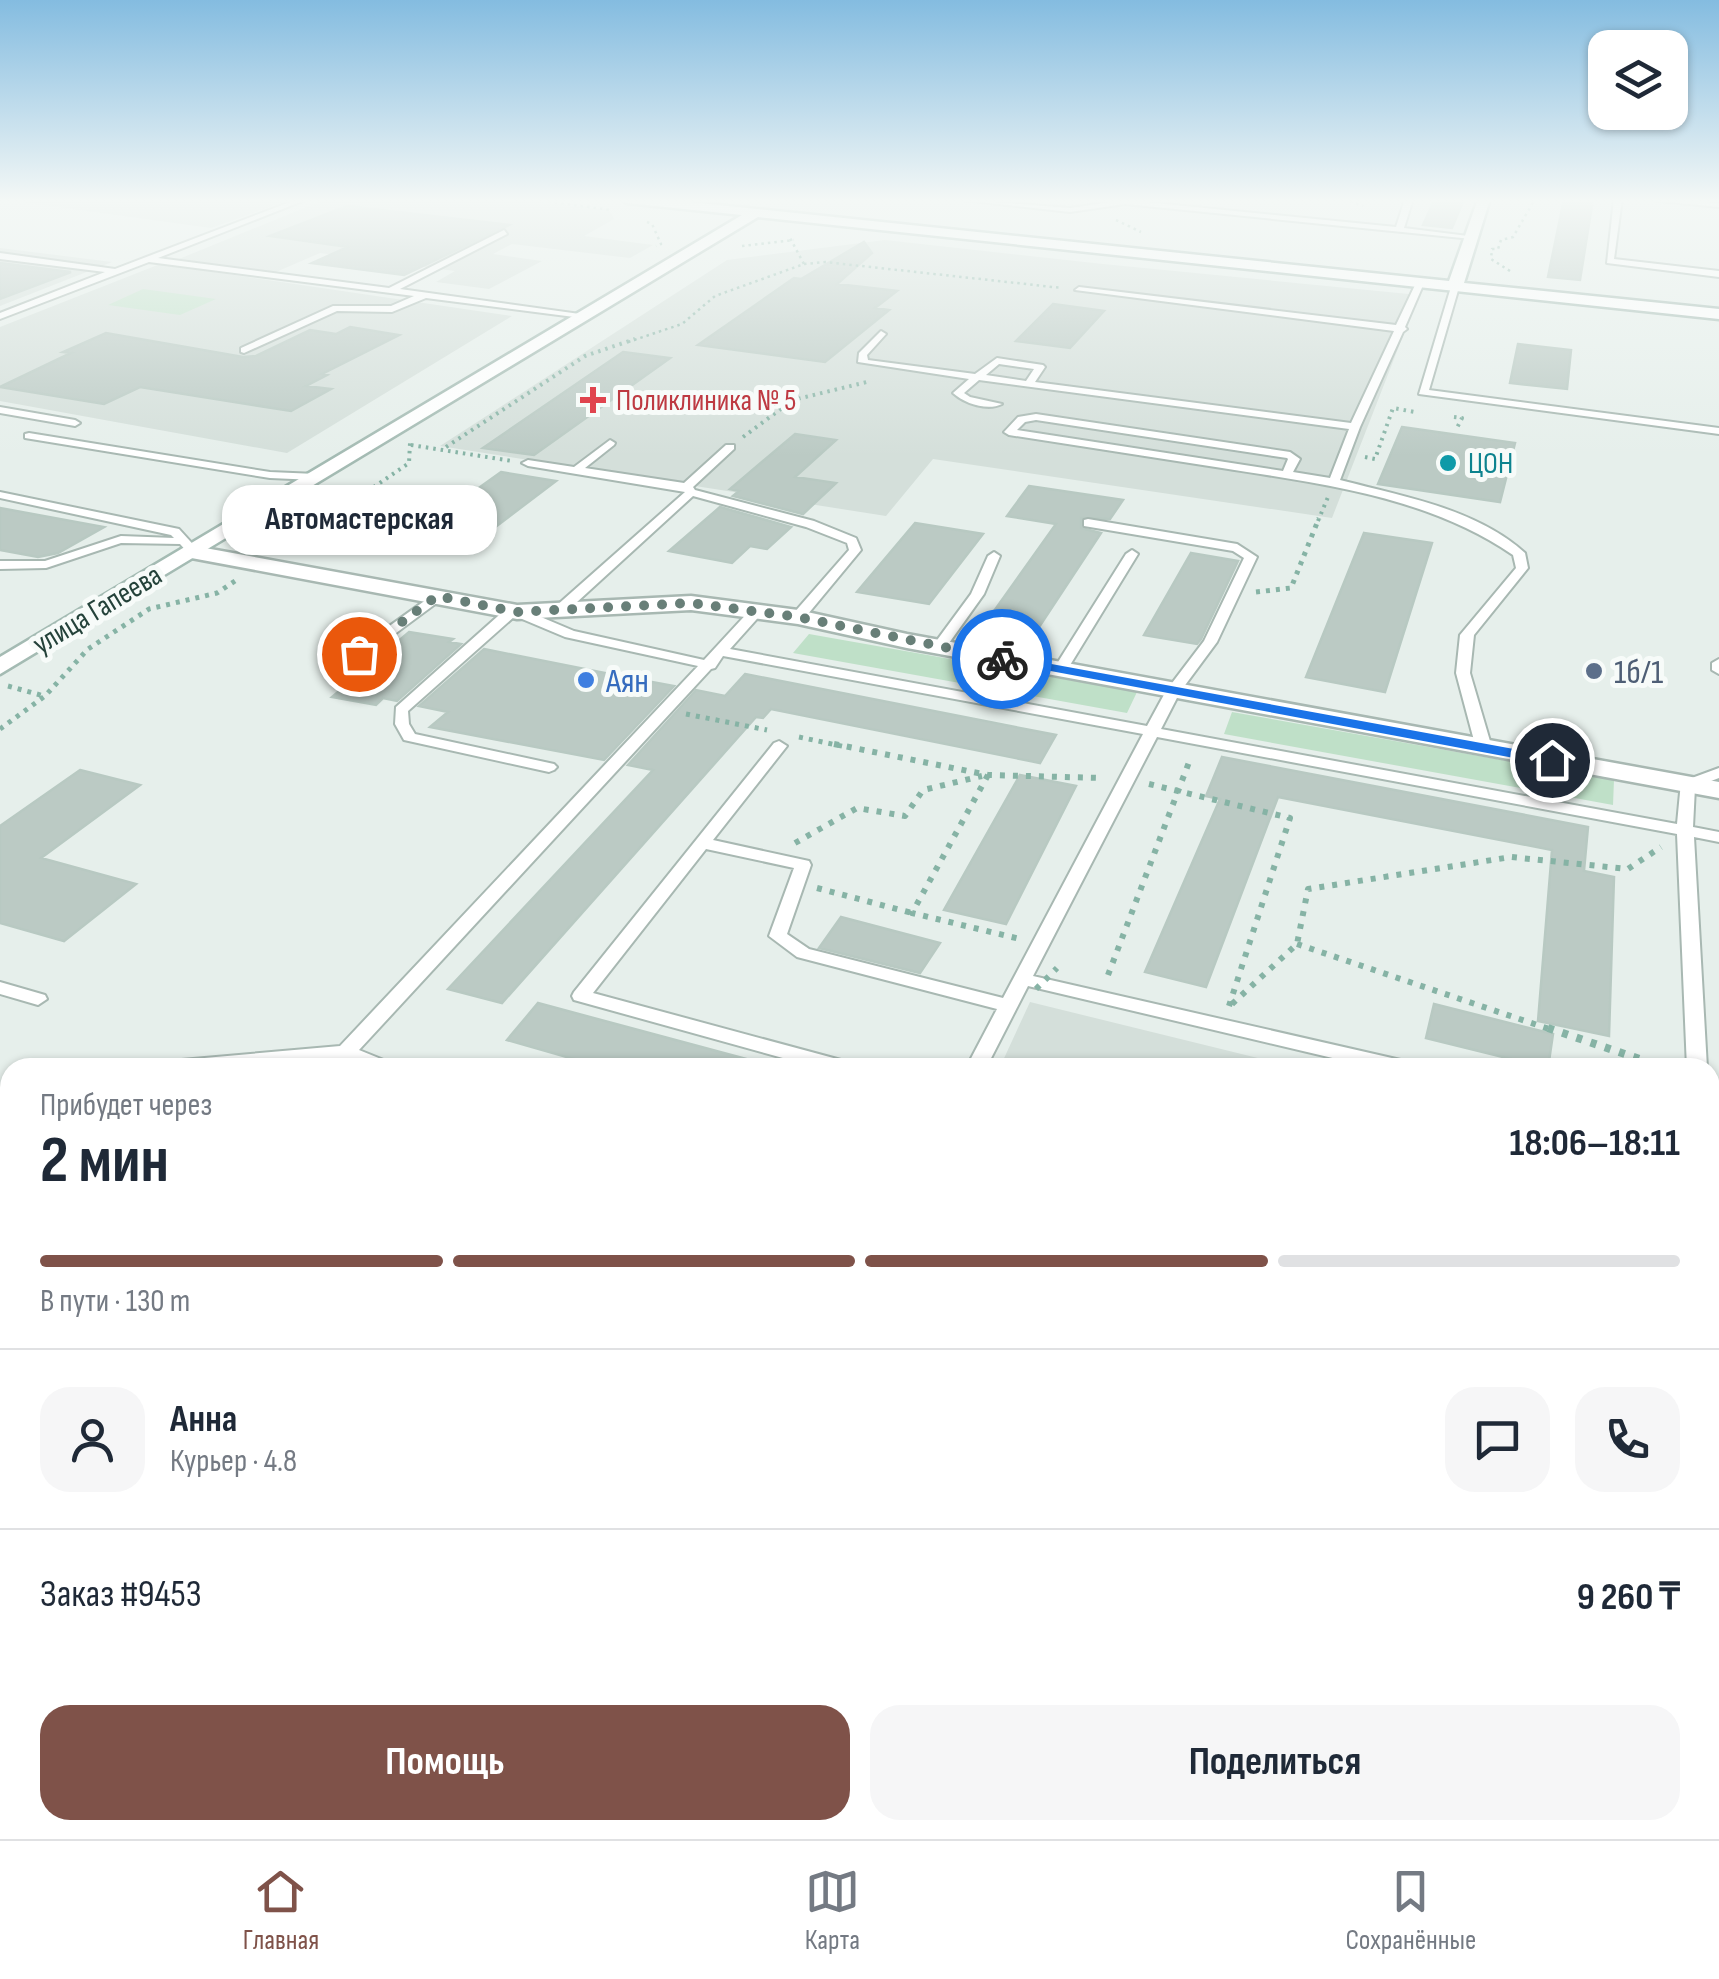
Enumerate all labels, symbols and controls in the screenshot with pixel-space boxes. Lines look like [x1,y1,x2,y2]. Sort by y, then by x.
map controls [1588,30,1688,130]
button: layers [1588,30,1688,130]
place label: Поликлиника № 5 [616,383,796,419]
marker: Поликлиника № 5 [580,387,606,413]
place label: ЦОН [1468,446,1513,482]
marker: ЦОН [1437,452,1459,474]
callout: Автомастерская [222,484,496,554]
text: Автомастерская [265,500,454,539]
street label: улица Гапеева [26,557,169,662]
courier [952,609,1052,709]
pin [317,612,402,697]
icon: bag [332,627,387,682]
icon: bike [975,632,1030,687]
place label: 1б/1 [1614,651,1663,694]
place label: Аян [605,660,649,703]
marker: 1б/1 [1583,660,1605,682]
marker: Аян [575,669,597,691]
pin [1510,718,1595,803]
icon: home [1525,733,1580,788]
text: Прибудет через [40,1086,212,1125]
text: 18:06–18:11 [1510,1121,1680,1166]
text: 2 мин [40,1123,169,1201]
text: В пути · 130 m [40,1282,190,1321]
button: person [40,1387,145,1492]
button: chat [1445,1387,1550,1492]
button: phone [1575,1387,1680,1492]
text: Анна [170,1397,237,1442]
text: Курьер · 4.8 [170,1442,297,1481]
text: Заказ #9453 [40,1572,202,1617]
text: 9 260 ₸ [1577,1575,1680,1620]
button: Помощь [40,1705,850,1820]
button: Поделиться [870,1705,1680,1820]
tab: Главная [243,1864,319,1957]
tab: Карта [805,1864,860,1957]
tab: Сохранённые [1346,1864,1476,1957]

